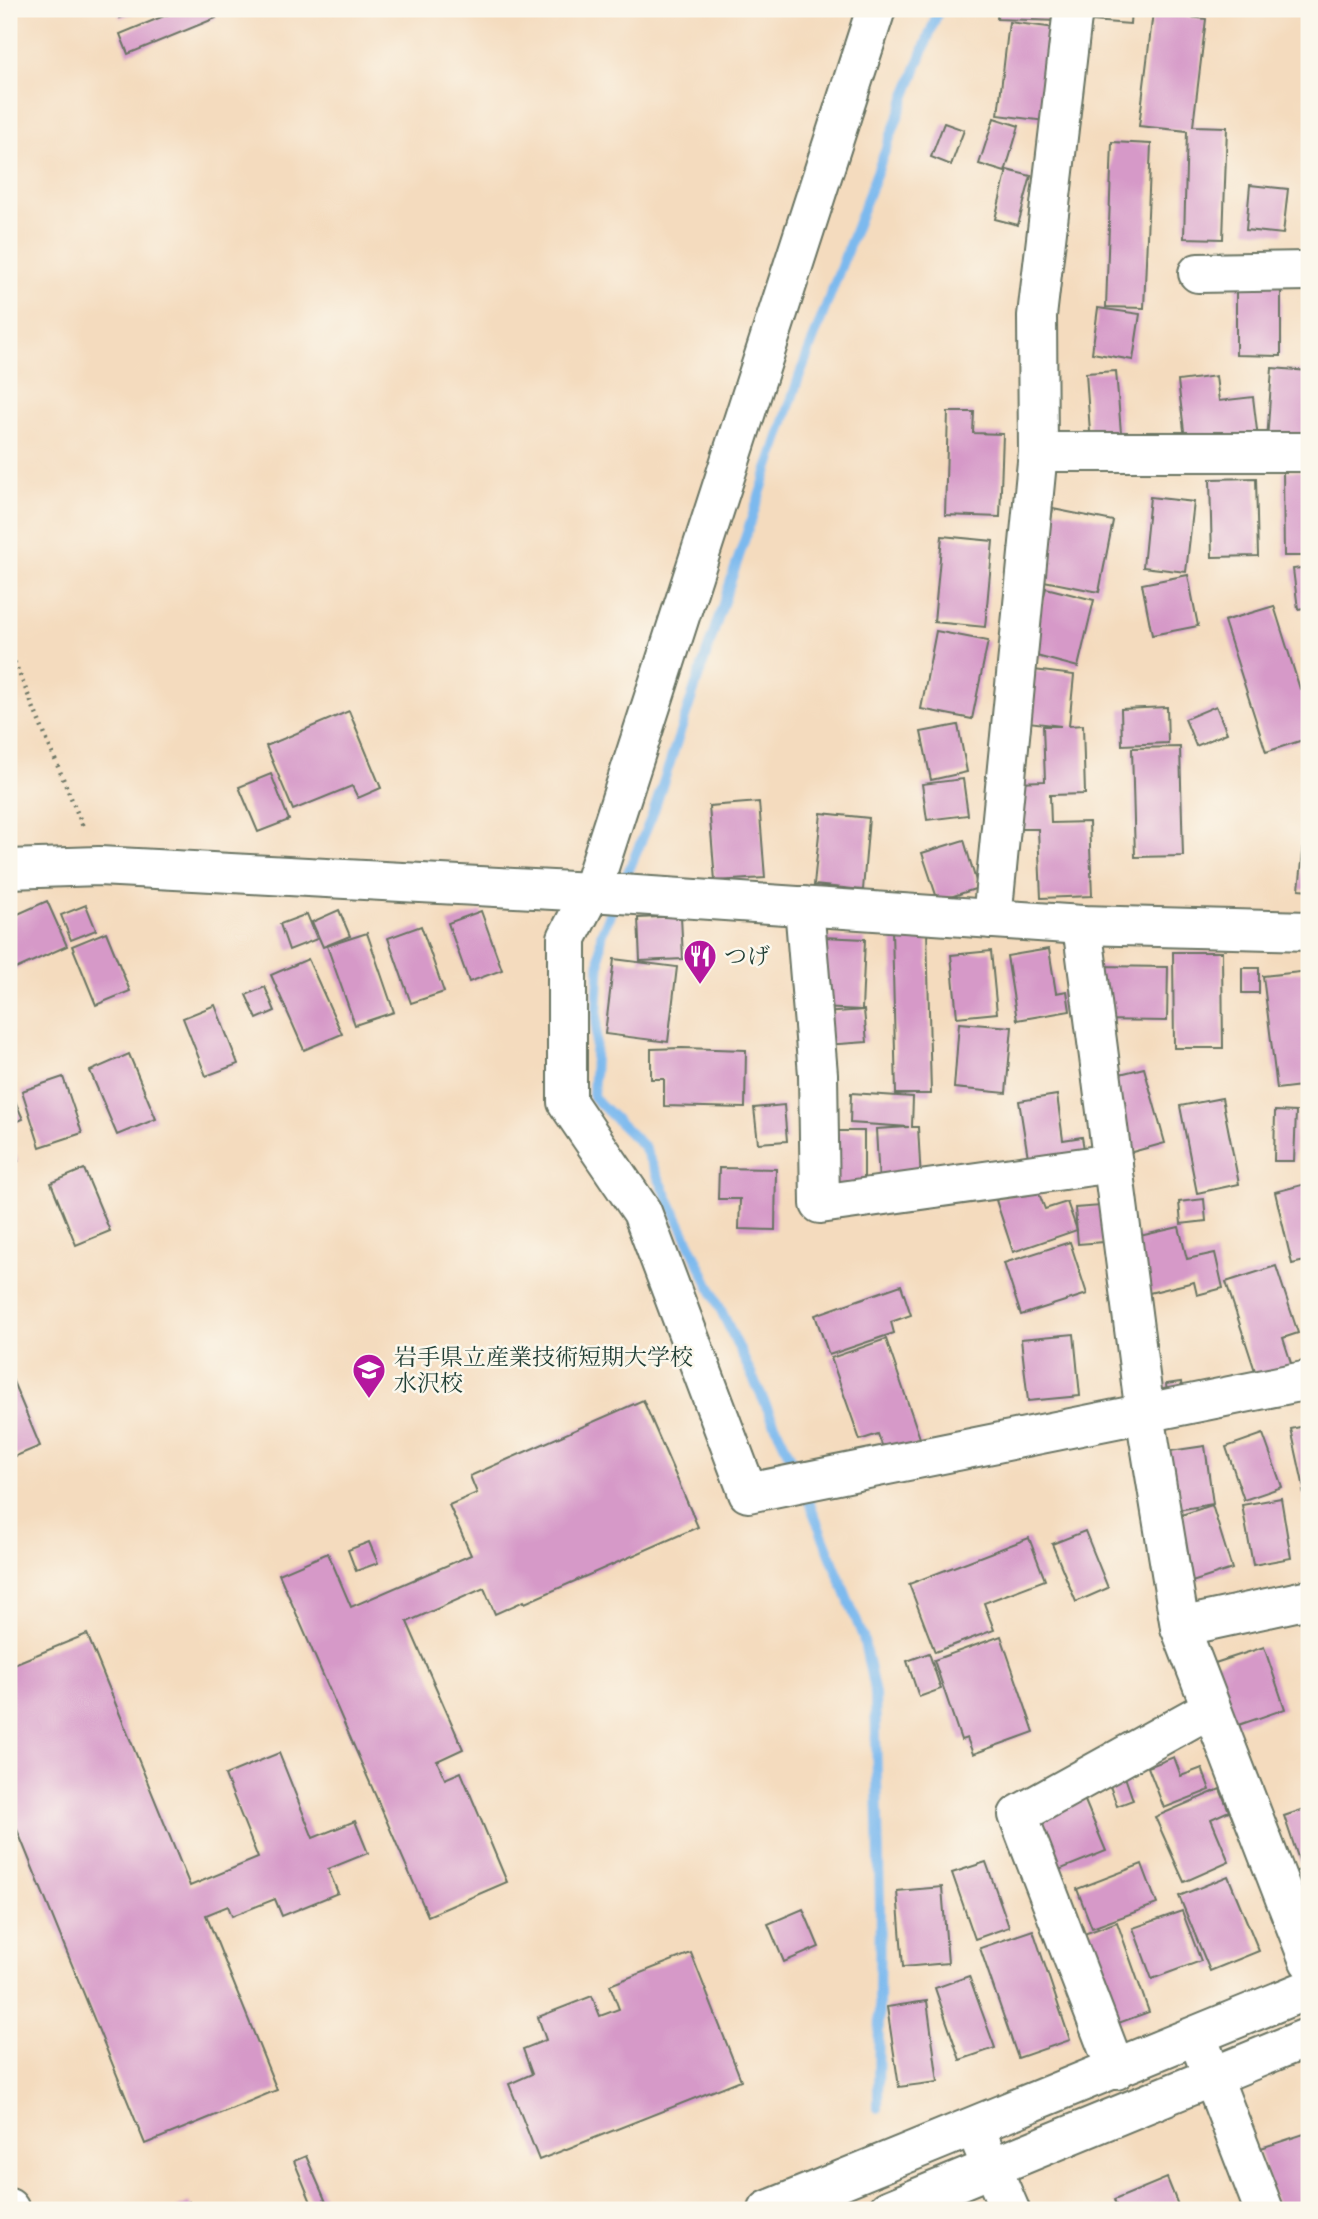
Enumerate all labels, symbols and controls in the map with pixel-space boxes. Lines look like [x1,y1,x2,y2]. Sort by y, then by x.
restaurant icon: つげ [681,937,719,986]
place label: つげ [724,941,770,971]
place label: 岩手県立産業技術短期大学校 水沢校 [394,1342,693,1398]
school or university icon: 岩手県立産業技術短期大学校 水沢校 [350,1351,388,1400]

